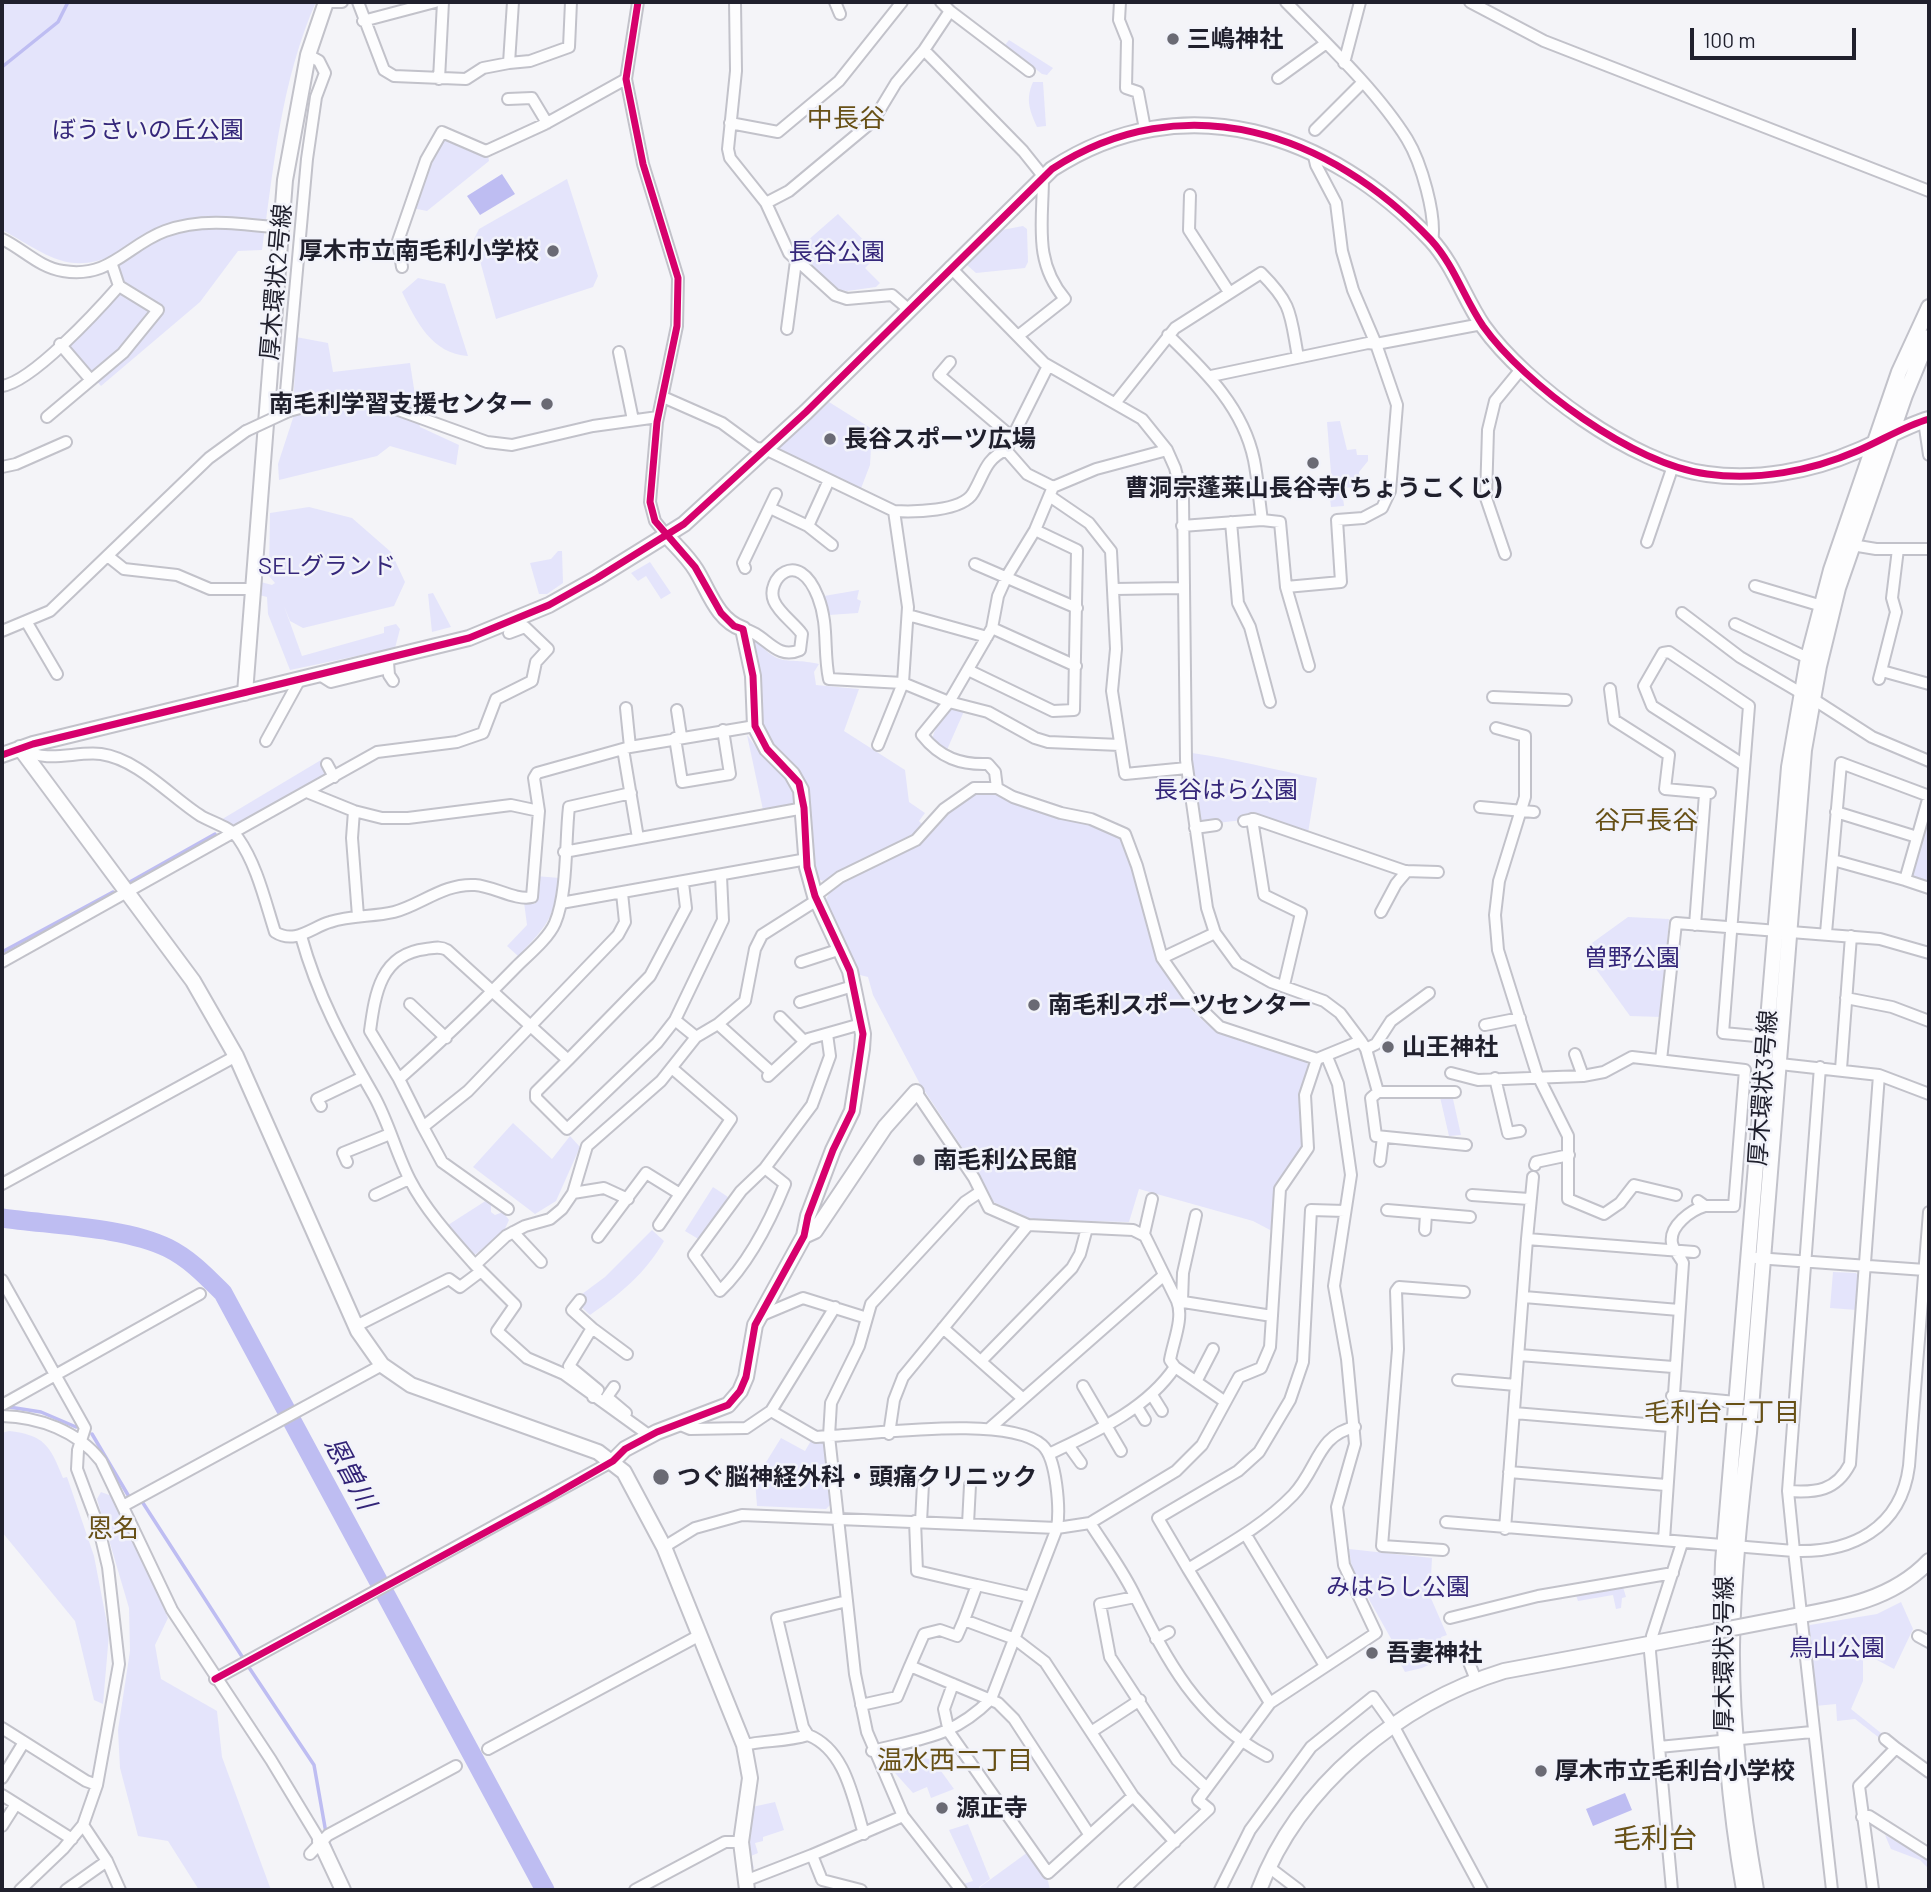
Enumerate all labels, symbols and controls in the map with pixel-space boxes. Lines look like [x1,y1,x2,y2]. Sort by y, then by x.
scale bar [1693,14,1859,58]
place label: 三嶋神社 [1187,25,1283,53]
text: 100 m [1703,27,1756,52]
marker: 三嶋神社 [1165,31,1181,47]
district label: 中長谷 [807,102,885,134]
park label: ぼうさいの丘公園 [52,116,244,144]
street label: 厚木環状2号線 [255,203,297,361]
place label: 厚木市立南毛利小学校 [299,237,539,265]
park label: 長谷公園 [789,238,885,266]
marker: 厚木市立南毛利小学校 [545,243,561,259]
place label: 南毛利学習支援センター [269,390,533,418]
marker: 南毛利学習支援センター [539,396,555,412]
place label: 長谷スポーツ広場 [844,425,1036,453]
marker: 長谷スポーツ広場 [822,431,838,447]
marker: 曹洞宗蓬莱山長谷寺(ちょうこくじ) [1305,455,1321,471]
place label: 曹洞宗蓬莱山長谷寺(ちょうこくじ) [1125,474,1501,502]
park label: SELグランド [258,552,396,580]
park label: 長谷はら公園 [1154,776,1298,804]
district label: 谷戸長谷 [1594,804,1698,836]
park label: 曽野公園 [1584,944,1680,972]
place label: 南毛利スポーツセンター [1048,991,1312,1019]
marker: 南毛利スポーツセンター [1026,997,1042,1013]
street label: 厚木環状3号線 [1743,1009,1783,1167]
place label: 山王神社 [1402,1033,1498,1061]
marker: 山王神社 [1380,1039,1396,1055]
place label: 南毛利公民館 [933,1146,1077,1174]
marker: 南毛利公民館 [911,1152,927,1168]
district label: 毛利台二丁目 [1644,1396,1800,1428]
water label: 恩曽川 [318,1431,382,1515]
place label: つぐ脳神経外科・頭痛クリニック [677,1463,1037,1491]
marker: つぐ脳神経外科・頭痛クリニック [651,1467,671,1487]
district label: 恩名 [87,1512,139,1544]
park label: みはらし公園 [1326,1573,1470,1601]
street label: 厚木環状3号線 [1710,1576,1738,1732]
park label: 鳥山公園 [1789,1634,1885,1662]
place label: 吾妻神社 [1386,1639,1482,1667]
marker: 吾妻神社 [1364,1645,1380,1661]
district label: 温水西二丁目 [877,1744,1033,1776]
place label: 厚木市立毛利台小学校 [1555,1757,1795,1785]
marker: 厚木市立毛利台小学校 [1533,1763,1549,1779]
place label: 源正寺 [956,1794,1028,1822]
marker: 源正寺 [934,1800,950,1816]
district label: 毛利台 [1613,1822,1697,1856]

